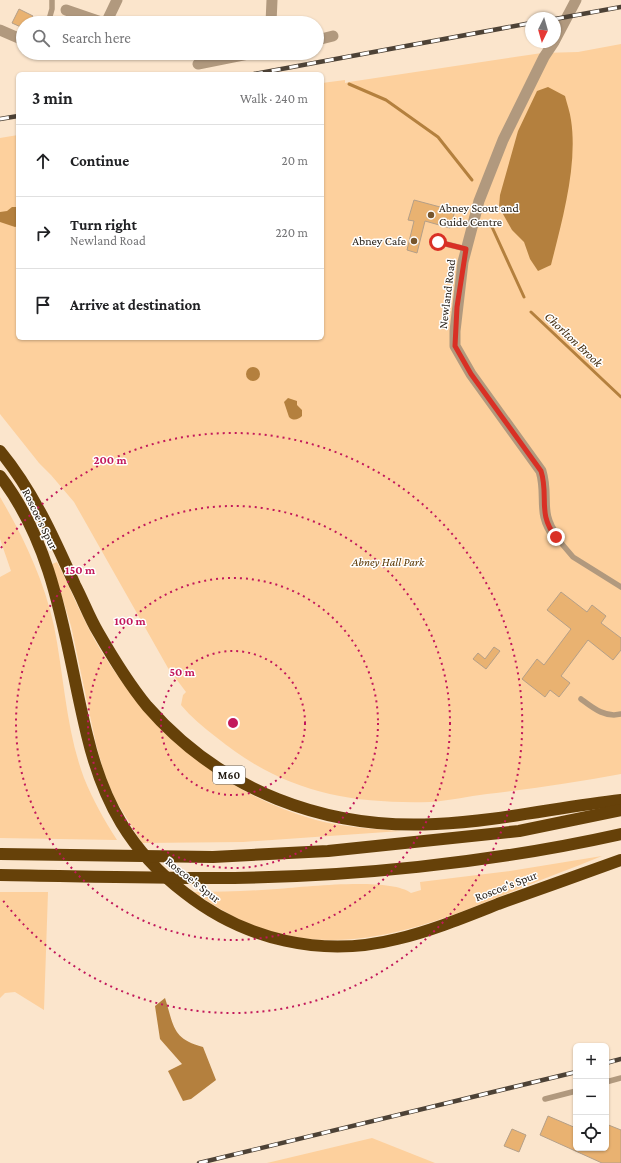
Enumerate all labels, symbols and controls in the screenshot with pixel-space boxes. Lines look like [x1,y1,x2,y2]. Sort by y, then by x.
north arrow [525,12,561,48]
search box [16,16,324,60]
icon: search [30,27,52,49]
text: Search here [62,30,131,46]
text: 3 min [32,89,73,108]
text: Walk · 240 m [240,91,308,106]
icon: ahead [32,150,54,172]
text: Continue [70,153,129,169]
text: 20 m [282,153,308,168]
place label: Abney Scout and Guide Centre [439,201,519,229]
marker: Abney Scout and Guide Centre [426,210,436,220]
text: Turn right [70,217,137,233]
icon: right [32,222,54,244]
text: 220 m [275,225,308,240]
text: Newland Road [70,233,146,248]
route start [429,233,447,251]
place label: Abney Cafe [352,234,406,248]
marker: Abney Cafe [409,236,419,246]
street label: Newland Road [436,258,458,330]
icon: arrive [32,294,54,316]
text: Arrive at destination [70,297,201,313]
water label: Chorlton Brook [542,309,607,371]
text: 200 m [93,453,127,467]
street label: Roscoe's Spur [19,486,61,552]
route end [547,528,565,546]
park label: Abney Hall Park [351,555,425,569]
text: 150 m [65,563,96,577]
text: 100 m [114,614,147,628]
text: 50 m [169,665,196,679]
centre of rings [226,716,240,730]
road number: M60 [213,766,245,784]
street label: Roscoe's Spur [163,854,224,906]
street label: Roscoe's Spur [473,867,540,904]
map controls [573,1043,609,1151]
button: + [573,1043,609,1079]
button: − [573,1079,609,1115]
button: locate [573,1115,609,1151]

